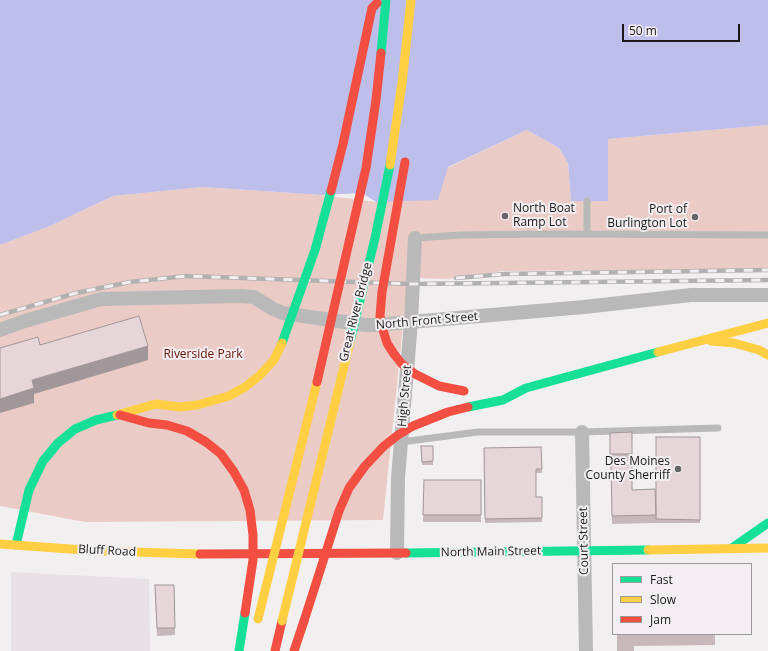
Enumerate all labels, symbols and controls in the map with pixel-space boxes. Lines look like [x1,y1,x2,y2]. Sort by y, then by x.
scale bar [624,16,742,42]
text: 50 m [629,22,657,39]
place label: North Boat Ramp Lot [513,202,575,230]
place label: Port of Burlington Lot [607,203,687,231]
marker: North Boat Ramp Lot [500,211,510,221]
marker: Port of Burlington Lot [690,212,700,222]
street label: Great River Bridge [337,261,375,363]
street label: North Front Street [375,309,479,333]
park label: Riverside Park [163,348,243,362]
street label: High Street [395,364,415,428]
place label: Des Moines County Sherriff [586,455,670,483]
marker: Des Moines County Sherriff [673,464,683,474]
street label: Court Street [576,507,592,575]
street label: Bluff Road [78,542,136,560]
street label: North Main Street [441,544,541,560]
legend [612,563,752,635]
text: Fast [650,571,673,588]
text: Slow [650,591,676,608]
text: Jam [650,611,671,628]

